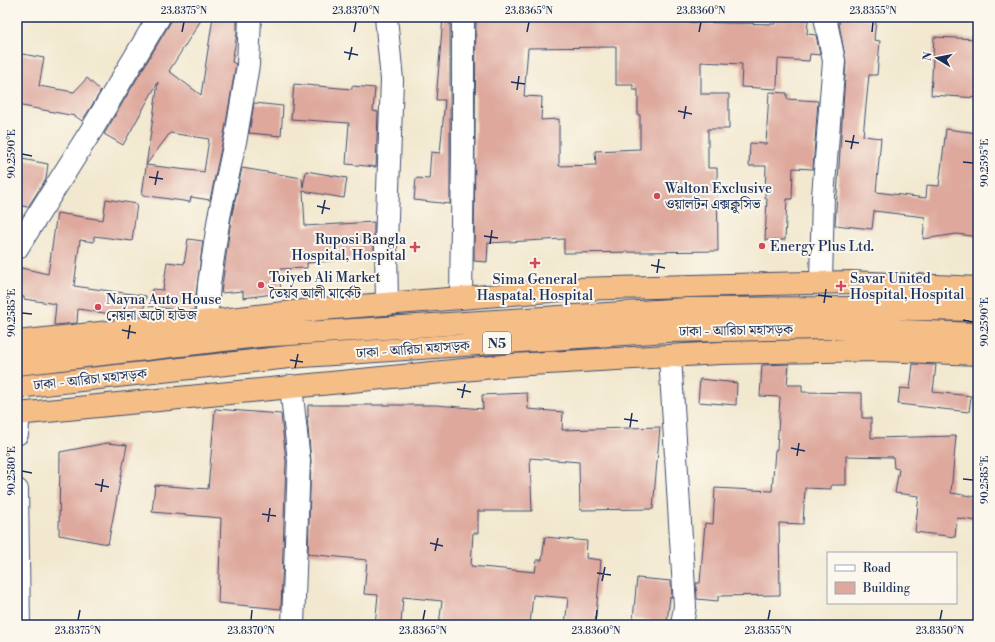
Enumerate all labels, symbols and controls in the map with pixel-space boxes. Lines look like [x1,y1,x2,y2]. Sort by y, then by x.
text: 23.8375°N [161,5,208,17]
text: 23.8370°N [332,5,380,17]
text: 23.8365°N [505,5,553,17]
text: 23.8360°N [677,5,726,17]
text: 23.8355°N [849,5,897,17]
north arrow [917,38,957,78]
text: N [920,51,936,62]
text: 90.2590°E [6,129,18,179]
text: 90.2595°E [979,139,991,187]
place label: Walton Exclusive ওয়ালটন এক্সক্লুসিভ [664,180,772,214]
marker: Walton Exclusive ওয়ালটন এক্সক্লুসিভ [652,191,662,201]
place label: Ruposi Bangla Hospital, Hospital [292,231,407,265]
place label: Energy Plus Ltd. [770,238,874,256]
marker: Ruposi Bangla Hospital, Hospital [409,241,421,253]
marker: Energy Plus Ltd. [757,241,767,251]
marker: Sima General Haspatal, Hospital [529,257,541,269]
place label: Toiyeb Ali Market তৈয়ব আলী মার্কেট [268,269,380,303]
place label: Savar United Hospital, Hospital [850,270,964,304]
place label: Sima General Haspatal, Hospital [477,271,593,305]
marker: Toiyeb Ali Market তৈয়ব আলী মার্কেট [256,280,266,290]
marker: Savar United Hospital, Hospital [835,280,847,292]
text: 90.2585°E [6,289,18,337]
place label: Nayna Auto House নেয়না অটো হাউজ [106,291,222,325]
text: 90.2590°E [979,297,991,347]
marker: Nayna Auto House নেয়না অটো হাউজ [93,302,103,312]
street label: ঢাকা - আরিচা মহাসড়ক [678,321,794,341]
road number: N5 [483,332,511,354]
street label: ঢাকা - আরিচা মহাসড়ক [355,337,472,363]
street label: ঢাকা - আরিচা মহাসড়ক [32,365,149,395]
text: 90.2580°E [6,446,18,496]
text: 90.2585°E [979,456,991,504]
legend [827,552,957,604]
text: Road [863,561,891,576]
text: Building [862,581,911,596]
text: 23.8375°N [55,625,102,637]
text: 23.8370°N [227,625,275,637]
text: 23.8365°N [399,625,447,637]
text: 23.8360°N [572,625,621,637]
text: 23.8355°N [744,625,792,637]
text: 23.8350°N [916,625,965,637]

